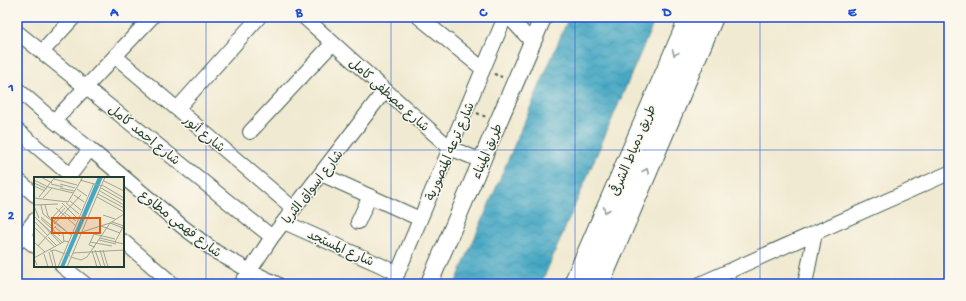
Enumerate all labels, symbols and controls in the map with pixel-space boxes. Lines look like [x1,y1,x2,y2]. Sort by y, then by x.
text: A [109,6,119,21]
text: B [295,6,304,21]
text: C [478,6,488,21]
text: D [662,6,672,21]
text: E [848,6,857,21]
one-way arrow [672,48,680,56]
street label: شارع مصطفى كامل [345,56,431,136]
text: 1 [7,81,14,96]
street label: شارع ترعه المنصورية [424,100,479,203]
street label: طريق دمياط الشرقى [606,102,660,199]
street label: شارع احمد كامل [105,103,182,169]
street label: شارع أنور [179,111,228,157]
street label: طريق الميناء [470,122,507,182]
street label: شارع اسواق الثريا [280,148,348,228]
one-way arrow [641,167,649,175]
inset map [34,177,124,267]
street label: شارع فهمي مطاوع [134,188,224,263]
one-way arrow [603,207,611,214]
text: 2 [8,209,15,224]
street label: شارع المستجد [304,228,376,271]

